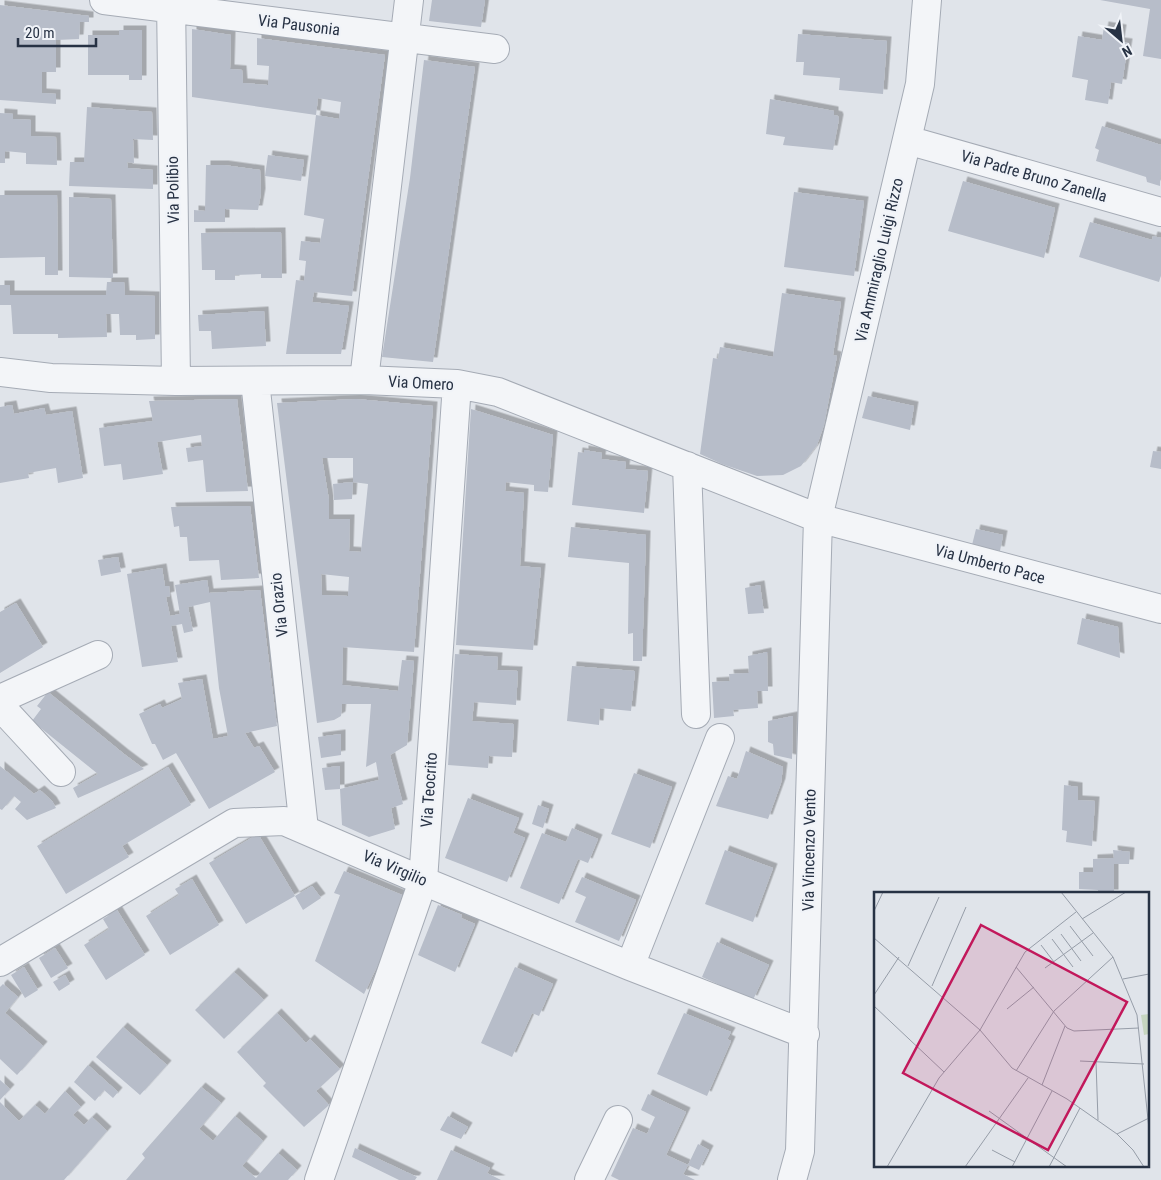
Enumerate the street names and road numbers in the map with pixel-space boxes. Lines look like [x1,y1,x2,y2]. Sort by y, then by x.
street label: Via Pausonia [257,11,341,39]
street label: Via Padre Bruno Zanella [959,146,1109,206]
street label: Via Polibio [163,156,183,224]
street label: Via Ammiraglio Luigi Rizzo [851,176,907,344]
street label: Via Omero [388,372,454,394]
street label: Via Umberto Pace [933,540,1047,588]
street label: Via Orazio [266,572,292,638]
street label: Via Teocrito [417,752,441,828]
street label: Via Vincenzo Vento [798,789,820,911]
street label: Via Virgilio [360,846,430,890]

